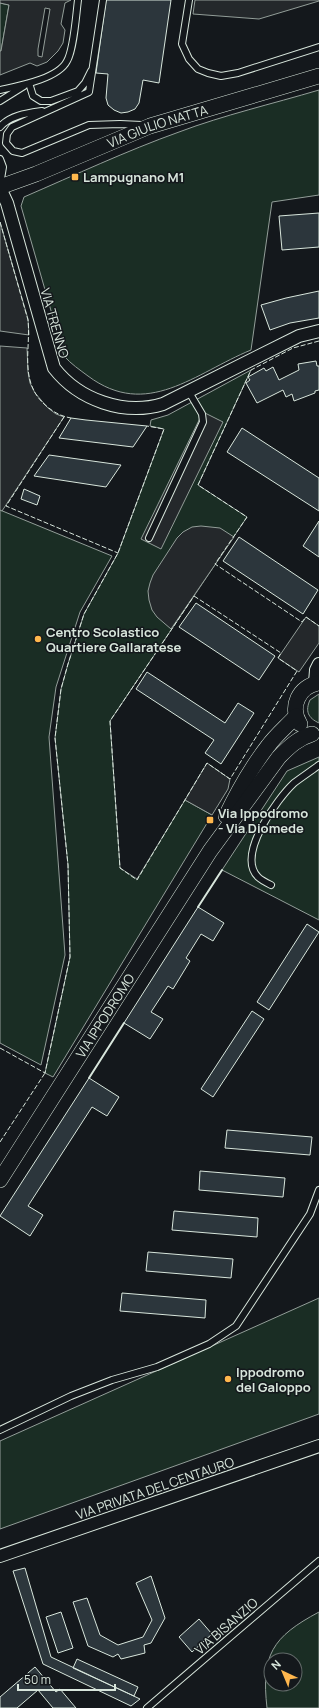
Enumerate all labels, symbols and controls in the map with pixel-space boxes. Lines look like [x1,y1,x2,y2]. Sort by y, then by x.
street label: VIA GIULIO NATTA [104,100,210,152]
place label: Lampugnano M1 [83,168,184,186]
marker: Lampugnano M1 [70,172,80,182]
street label: VIA TRENNO [36,286,74,361]
place label: Centro Scolastico Quartiere Gallaratese [46,623,182,656]
marker: Centro Scolastico Quartiere Gallaratese [33,634,43,644]
place label: Via Ippodromo - Via Diomede [218,804,308,837]
marker: Via Ippodromo - Via Diomede [205,815,215,825]
street label: VIA IPPODROMO [71,970,139,1061]
place label: Ippodromo del Galoppo [236,1363,311,1396]
marker: Ippodromo del Galoppo [223,1374,233,1384]
street label: VIA PRIVATA DEL CENTAURO [74,1452,237,1524]
street label: VIA BISANZIO [191,1593,262,1658]
north arrow [263,1652,303,1692]
text: N [268,1656,284,1673]
scale bar [18,1666,115,1692]
text: 50 m [24,1671,51,1688]

